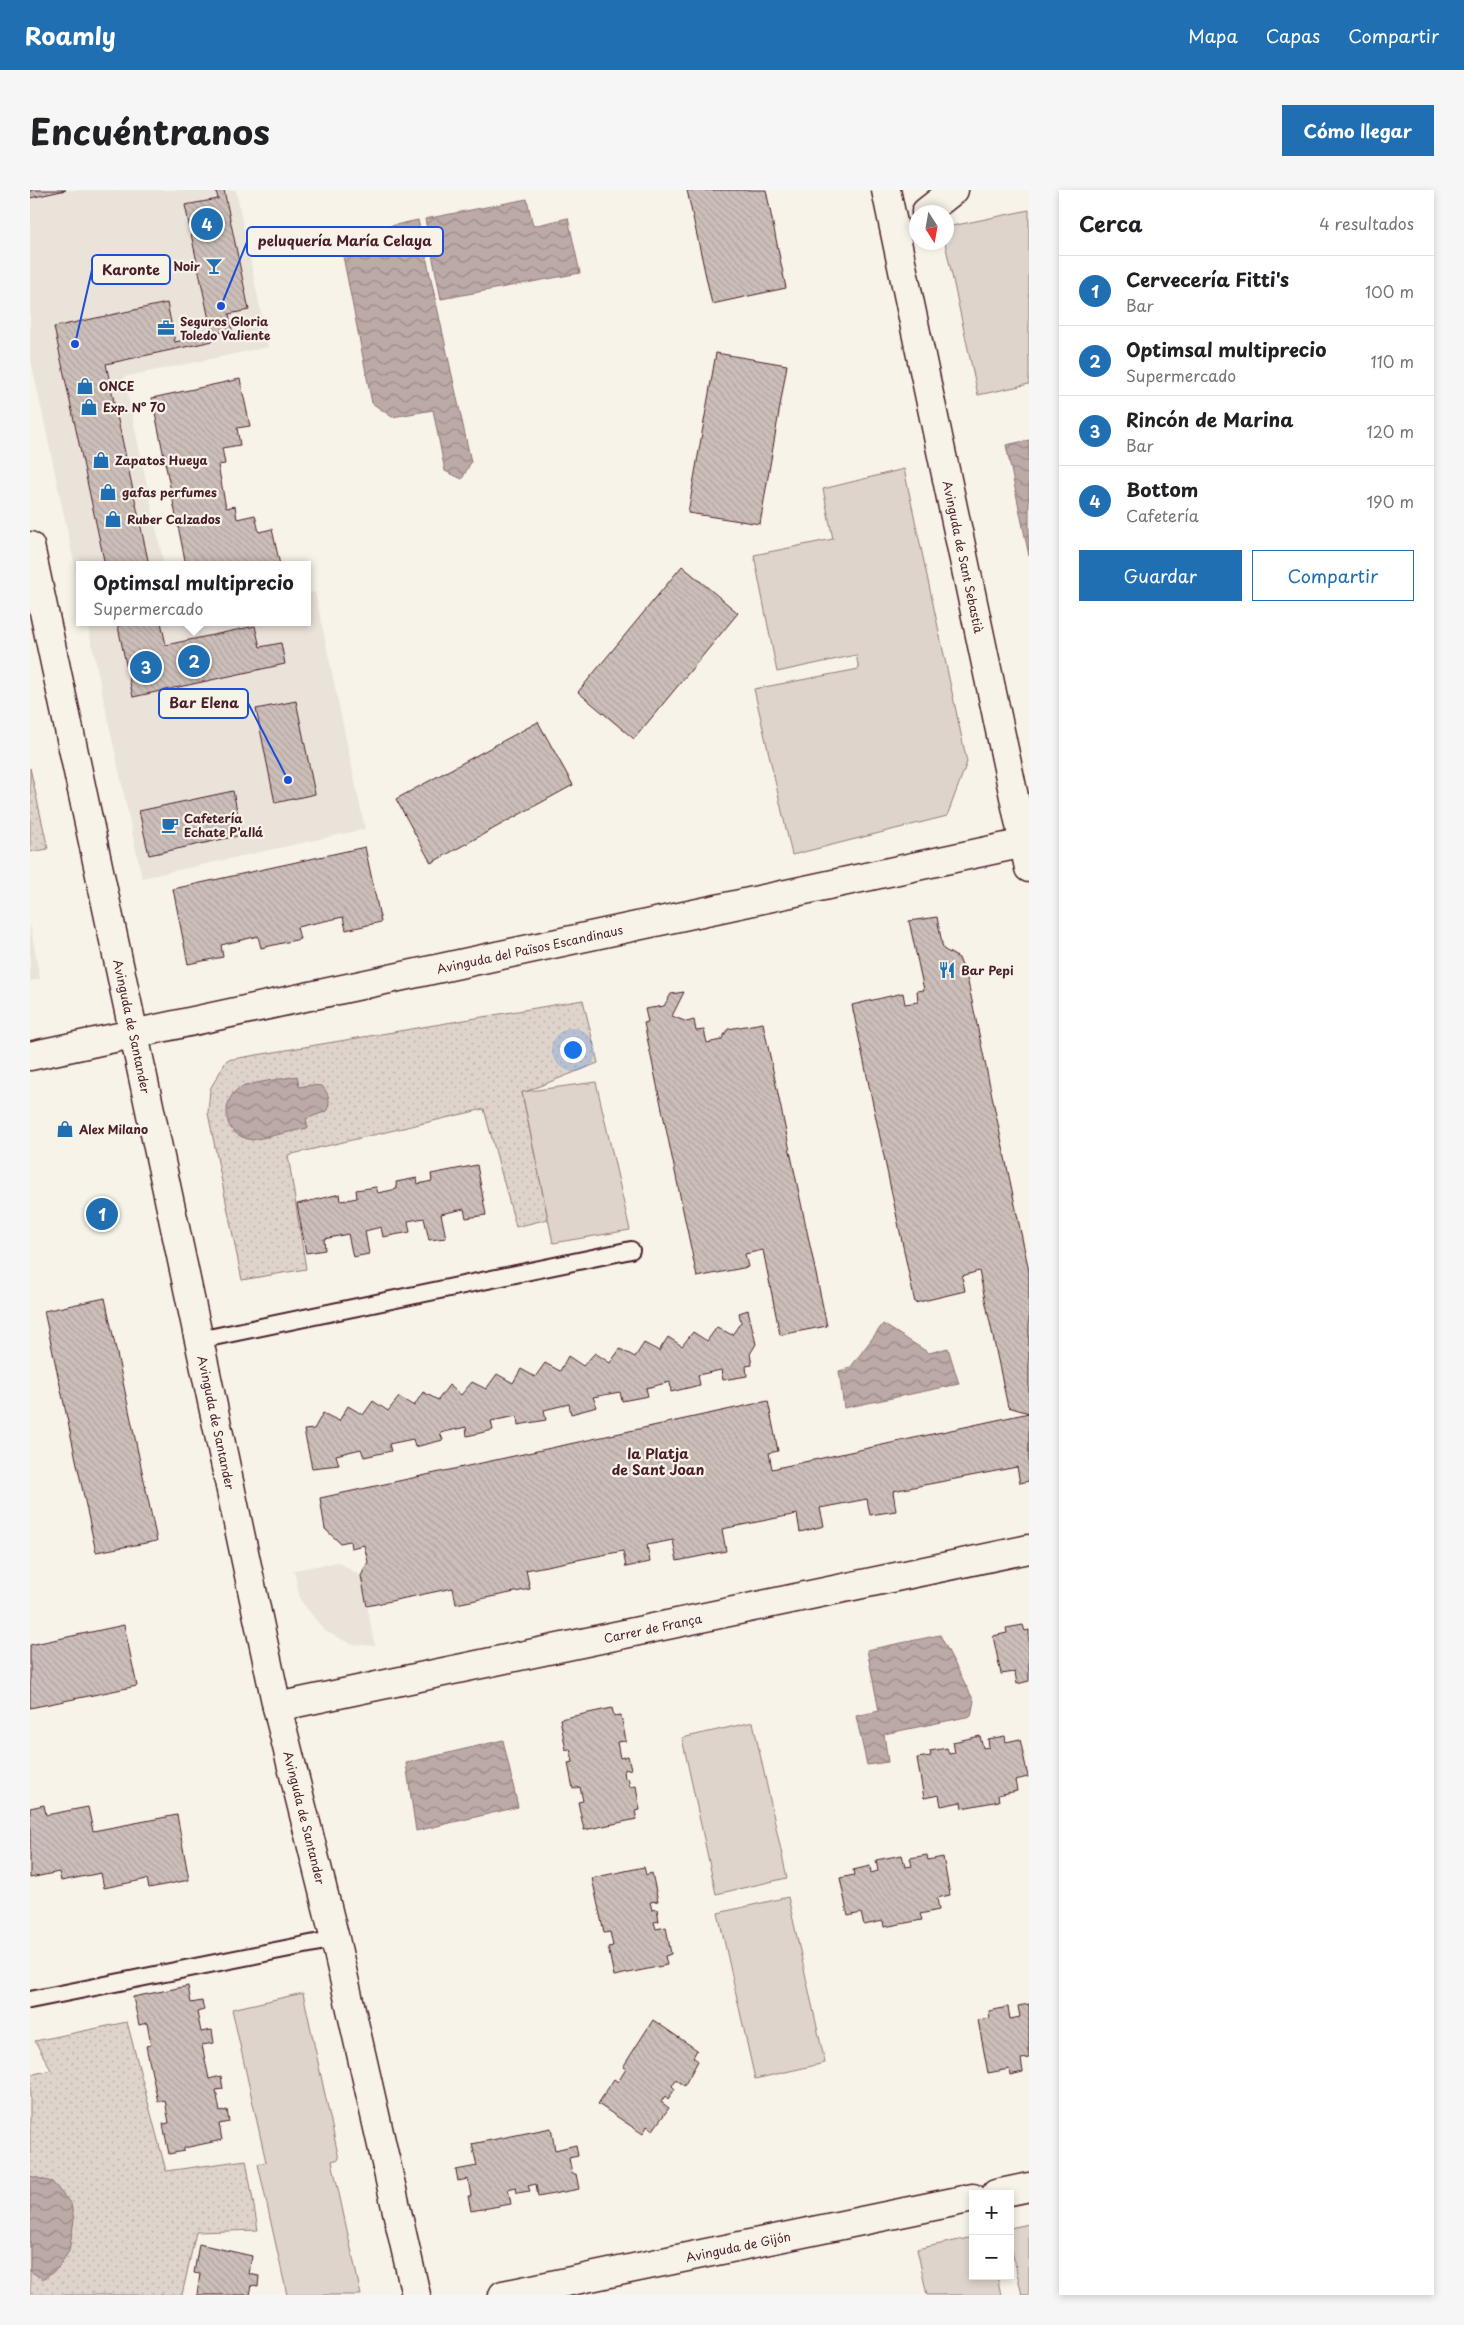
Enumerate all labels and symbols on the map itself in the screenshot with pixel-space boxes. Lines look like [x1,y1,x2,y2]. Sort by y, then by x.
pin: 4 [191,205,223,243]
north arrow [909,205,954,250]
callout: peluquería María Celaya [247,227,443,256]
text: peluquería María Celaya [258,230,432,251]
callout: Karonte [92,255,170,284]
bar icon: Noir [204,256,224,276]
place label: Noir [174,257,201,275]
text: Karonte [102,259,160,280]
place label: Seguros Gloria Toledo Valiente [180,312,271,344]
office icon: Seguros Gloria Toledo Valiente [156,318,176,338]
shop icon: ONCE [75,376,95,396]
place label: ONCE [99,377,135,395]
shop icon: Exp. N° 70 [79,397,99,417]
place label: Exp. N° 70 [103,398,166,416]
shop icon: Zapatos Hueya [91,450,111,470]
place label: Zapatos Hueya [115,451,208,469]
street label: Avinguda de Sant Sebastià [939,479,988,636]
shop icon: gafas perfumes [98,482,118,502]
place label: gafas perfumes [122,483,217,501]
shop icon: Ruber Calzados [103,509,123,529]
place label: Ruber Calzados [127,510,221,528]
pin: 2 [178,642,210,680]
pin: 3 [130,648,162,686]
callout: Bar Elena [159,689,248,718]
text: Bar Elena [169,692,239,713]
place label: Cafetería Echate P'allá [184,809,263,841]
cafe icon: Cafetería Echate P'allá [160,815,180,835]
street label: Avinguda del Països Escandinaus [435,920,625,978]
street label: Avinguda de Santander [109,958,155,1095]
restaurant icon: Bar Pepi [937,960,957,980]
place label: Bar Pepi [961,961,1014,979]
your location [560,1037,586,1063]
shop icon: Alex Milano [55,1119,75,1139]
place label: Alex Milano [78,1120,148,1138]
pin: 1 [86,1195,118,1233]
street label: Avinguda de Santander [193,1354,240,1492]
district label: la Platja de Sant Joan [612,1443,704,1480]
street label: Carrer de França [602,1609,704,1647]
street label: Avinguda de Santander [279,1749,330,1887]
street label: Avinguda de Gijón [684,2227,792,2266]

